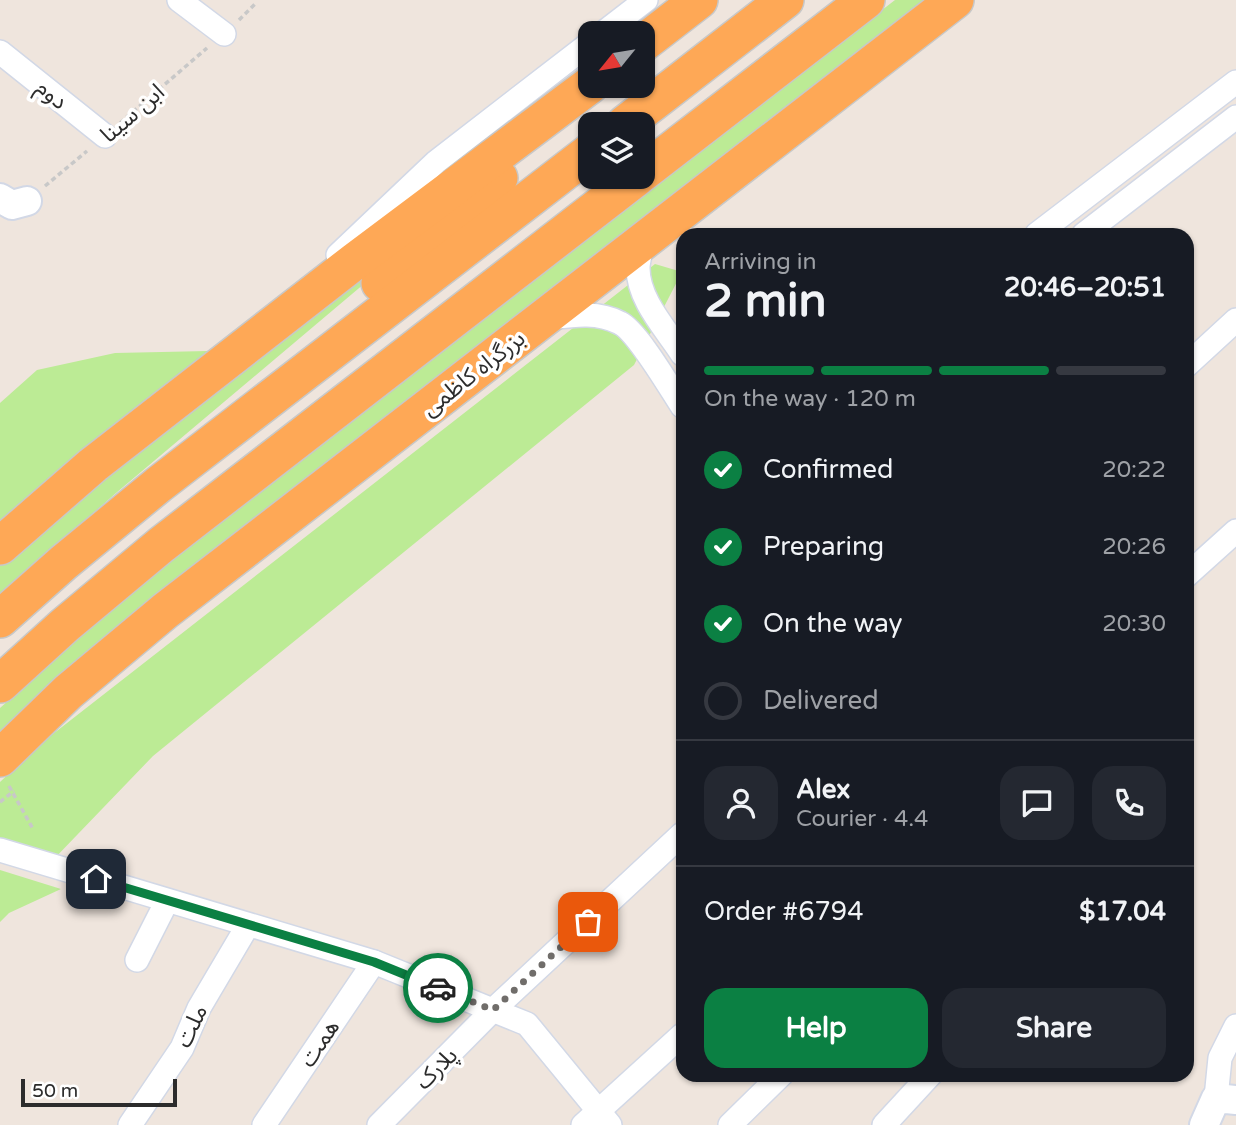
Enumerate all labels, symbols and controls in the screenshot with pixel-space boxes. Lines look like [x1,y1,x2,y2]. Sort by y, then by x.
north arrow [578,21,654,98]
map controls [578,21,655,189]
street label: دوم [28,74,73,118]
street label: ابن سینا [95,78,170,149]
button: layers [578,112,655,189]
text: Arriving in [704,248,817,276]
text: 20:46–20:51 [1004,272,1166,303]
text: 2 min [704,274,827,329]
street label: بزرگراه کاظمی [416,325,531,423]
text: On the way · 120 m [704,385,916,413]
icon: check [704,451,742,489]
text: Confirmed [763,454,893,485]
text: 20:22 [1102,456,1166,484]
icon: check [704,528,742,566]
text: Preparing [763,531,884,562]
text: 20:26 [1102,533,1166,561]
icon: check [704,605,742,643]
text: On the way [763,608,903,639]
text: 20:30 [1102,610,1166,638]
text: Delivered [763,685,879,716]
button: person [704,766,778,840]
button: chat [1000,766,1074,840]
button: phone [1092,766,1166,840]
text: Alex [796,774,850,805]
text: Courier · 4.4 [796,805,928,833]
pin [66,849,126,909]
icon: home [77,860,115,898]
pin [558,892,618,952]
text: Order #6794 [704,896,864,927]
text: $17.04 [1079,896,1166,927]
icon: bag [569,903,607,941]
courier [403,953,473,1023]
icon: car [419,969,457,1007]
button: Help [704,988,928,1068]
button: Share [942,988,1166,1068]
street label: ملت [170,1000,214,1052]
street label: همت [294,1014,346,1073]
street label: پلارک [410,1042,464,1096]
scale bar [21,1076,177,1108]
text: 50 m [32,1080,78,1102]

